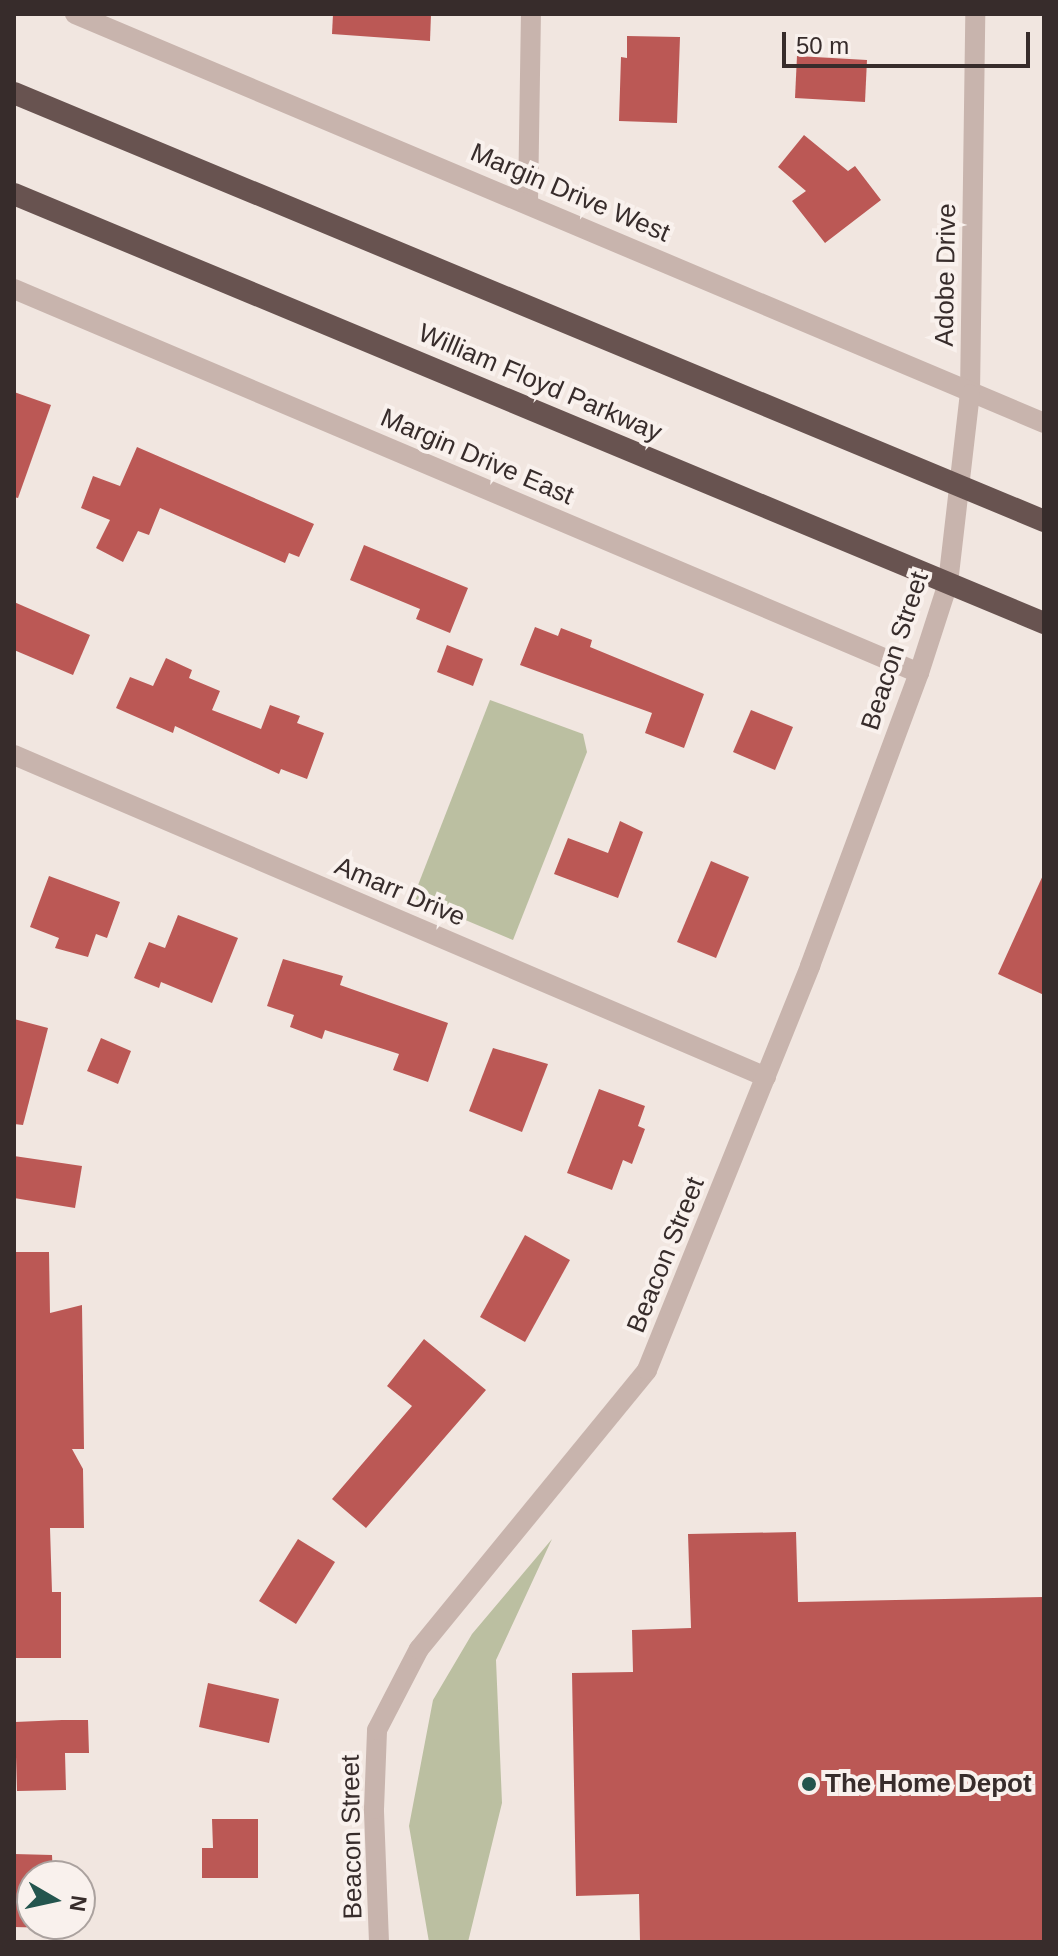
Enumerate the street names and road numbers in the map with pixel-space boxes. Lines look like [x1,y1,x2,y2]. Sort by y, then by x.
street label: Margin Drive West [466,137,674,249]
street label: Adobe Drive [929,203,963,347]
street label: William Floyd Parkway [414,318,666,448]
street label: Margin Drive East [376,402,578,512]
street label: Beacon Street [855,568,935,734]
street label: Amarr Drive [330,851,470,933]
street label: Beacon Street [621,1173,711,1337]
street label: Beacon Street [335,1754,369,1920]

